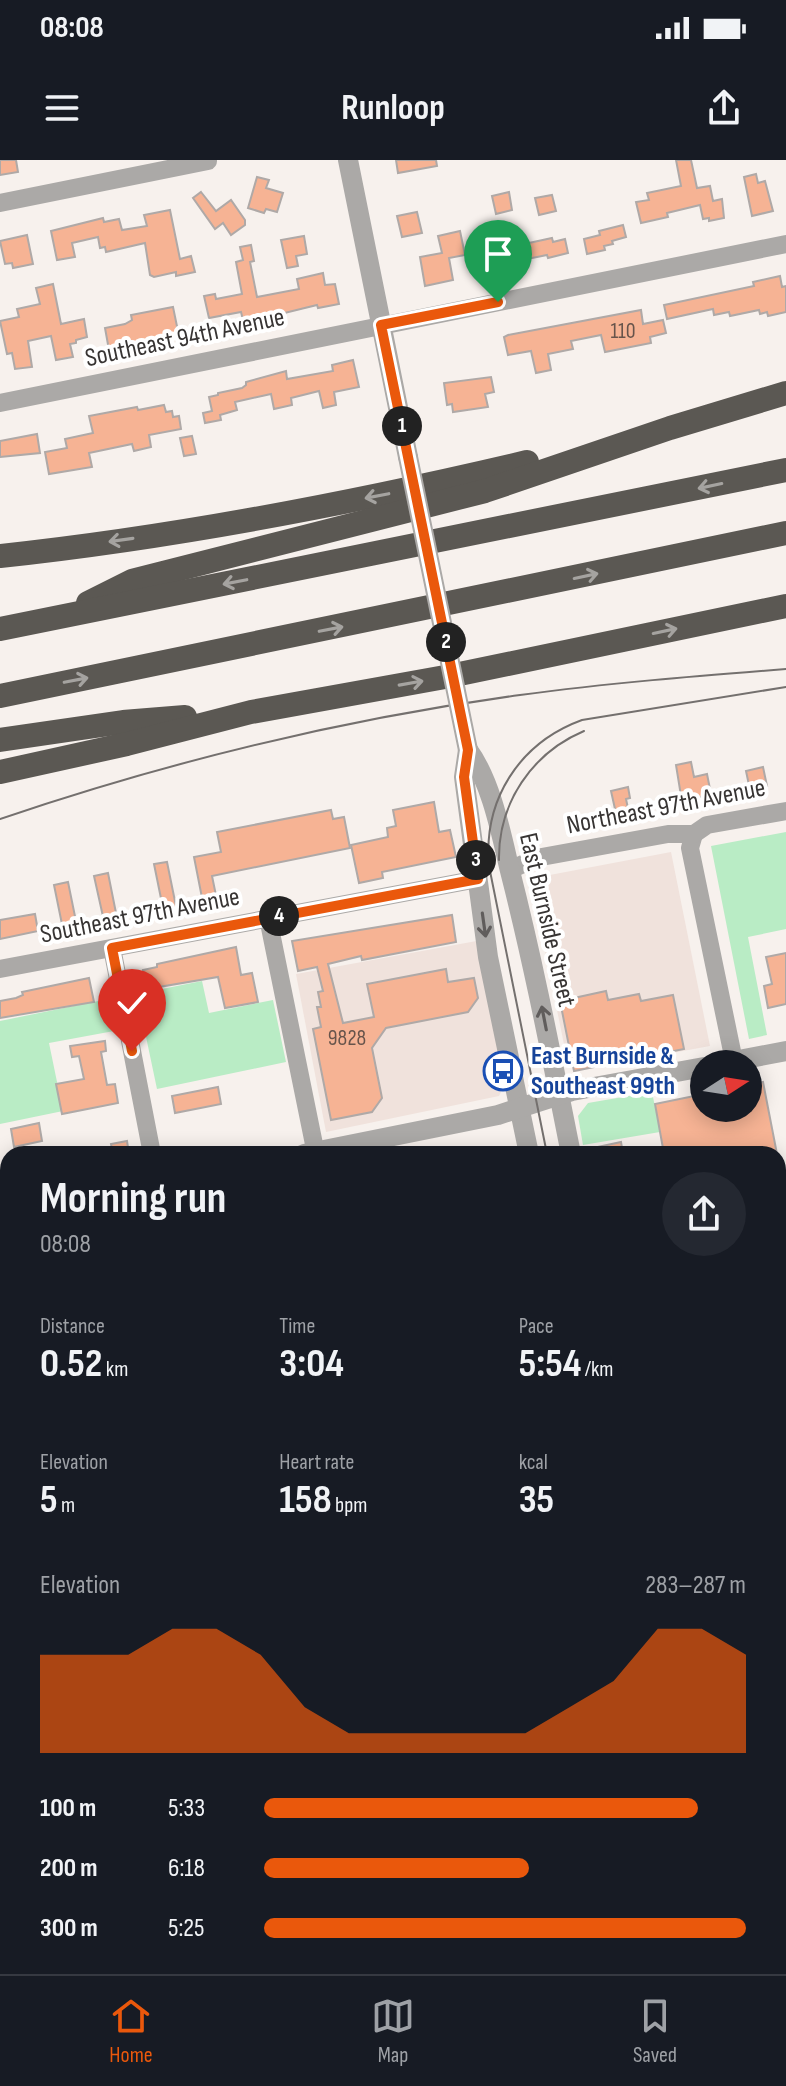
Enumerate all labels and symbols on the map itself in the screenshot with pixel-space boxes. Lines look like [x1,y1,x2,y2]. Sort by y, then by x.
pin [464,220,532,302]
street label: Southeast 94th Avenue [83,302,287,374]
house number: 110 [610,318,636,345]
pin: 1 [382,406,422,446]
one-way arrow [697,479,723,494]
one-way arrow [364,489,390,504]
one-way arrow [108,533,135,548]
one-way arrow [573,567,598,582]
one-way arrow [223,576,249,591]
one-way arrow [318,620,344,635]
pin: 2 [426,622,466,662]
one-way arrow [652,623,677,638]
one-way arrow [63,672,89,687]
one-way arrow [397,675,423,690]
street label: Northeast 97th Avenue [564,773,768,841]
street label: East Burnside Street [512,830,582,1010]
pin: 3 [456,840,496,880]
street label: Southeast 97th Avenue [38,881,242,951]
pin: 4 [259,896,299,936]
one-way arrow [477,912,492,937]
pin [98,969,166,1051]
one-way arrow [536,1006,551,1031]
house number: 9828 [328,1025,366,1052]
place label: East Burnside & Southeast 99th [531,1041,675,1102]
bus stop icon: East Burnside & Southeast 99th [482,1050,524,1092]
north arrow [690,1050,762,1122]

